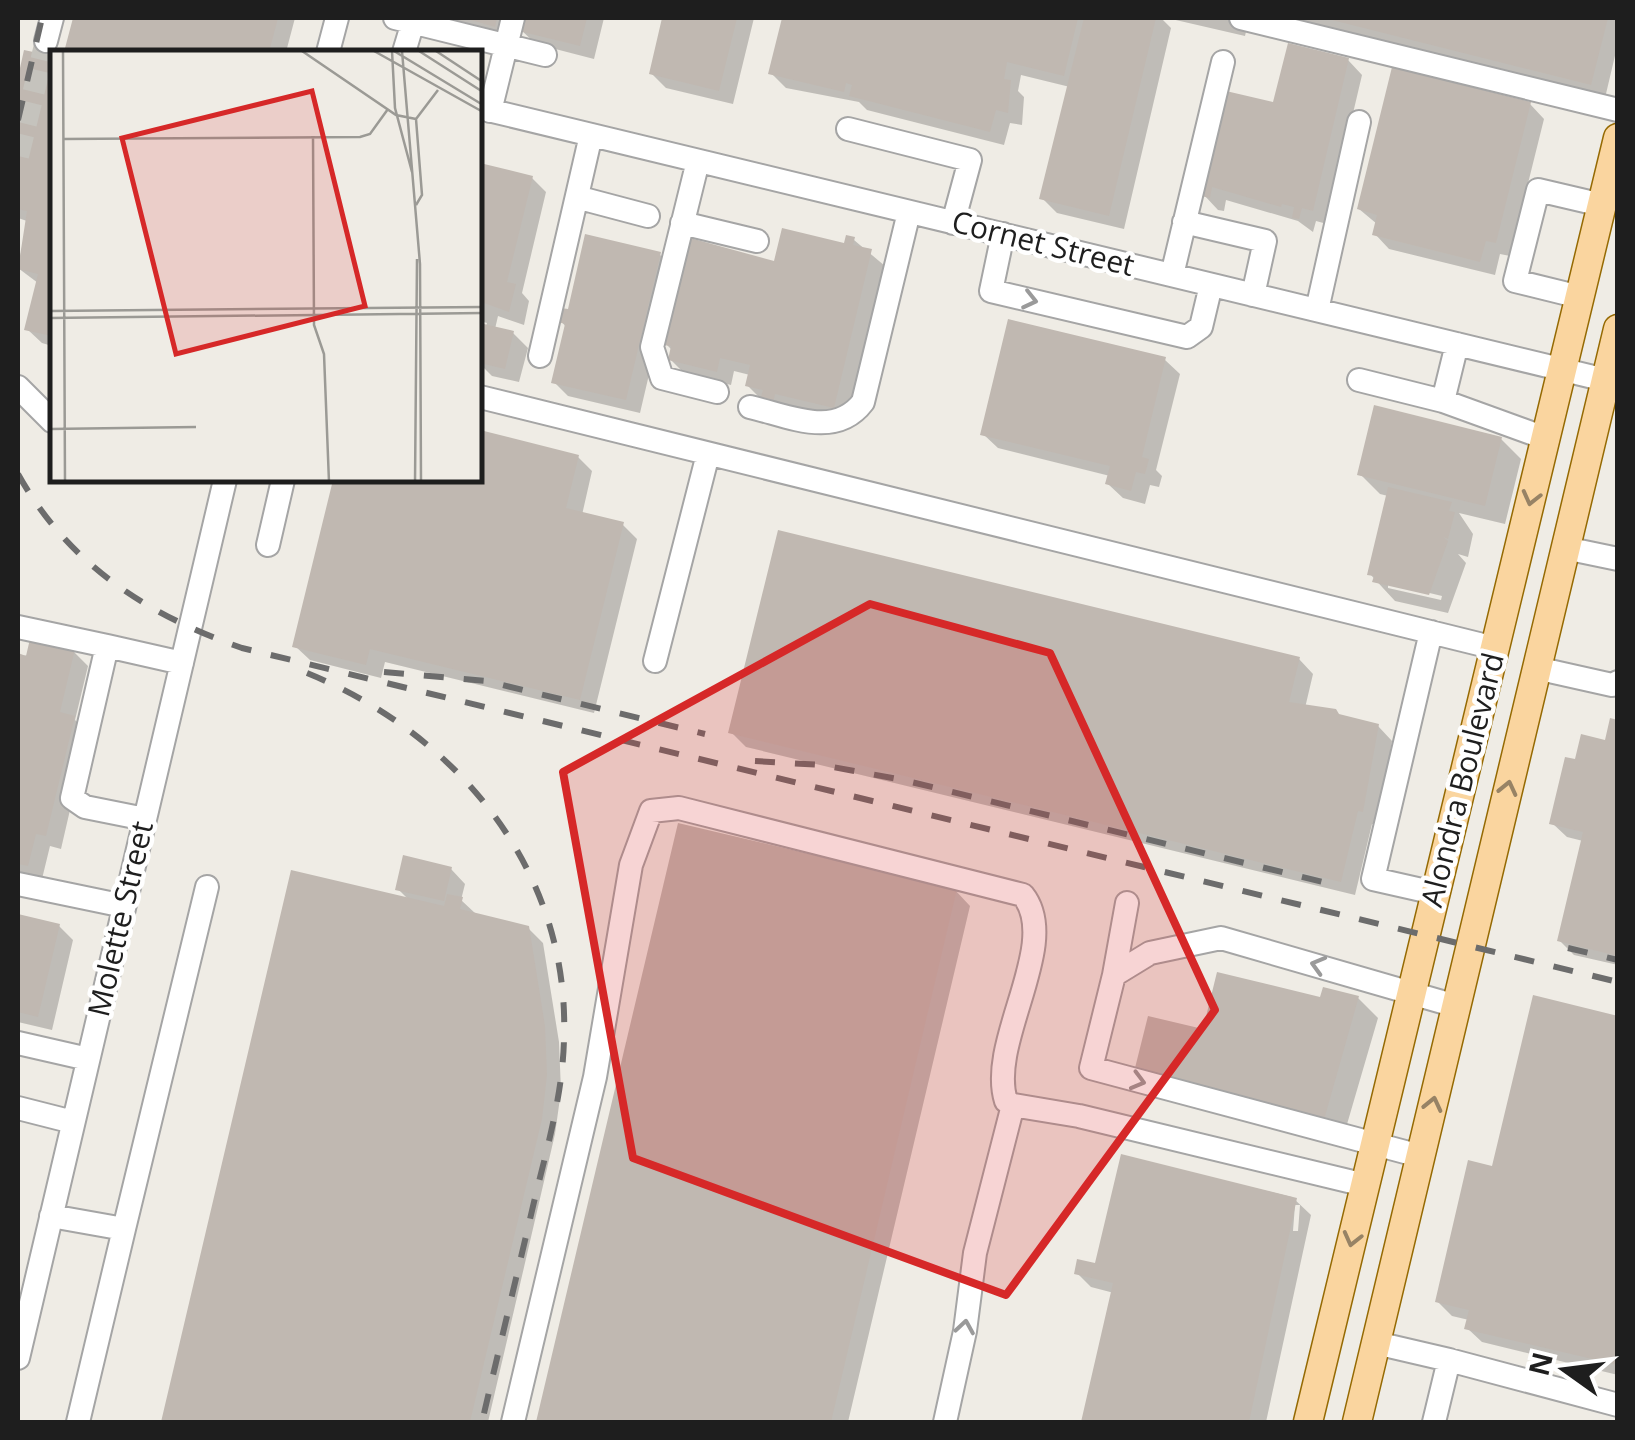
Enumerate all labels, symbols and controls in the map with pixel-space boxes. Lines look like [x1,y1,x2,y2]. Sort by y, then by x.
inset map [50,50,482,482]
street label: Cornet Street [948,200,1139,285]
one-way arrow [1021,288,1038,309]
one-way arrow [1522,489,1543,506]
street label: Alondra Boulevard [1410,648,1513,911]
one-way arrow [1496,780,1517,797]
street label: Molette Street [77,817,162,1020]
one-way arrow [1310,956,1327,977]
one-way arrow [1129,1069,1146,1090]
one-way arrow [1421,1096,1442,1113]
one-way arrow [1343,1230,1364,1247]
one-way arrow [954,1319,975,1335]
north arrow [1515,1320,1615,1420]
text: N [1519,1348,1561,1379]

